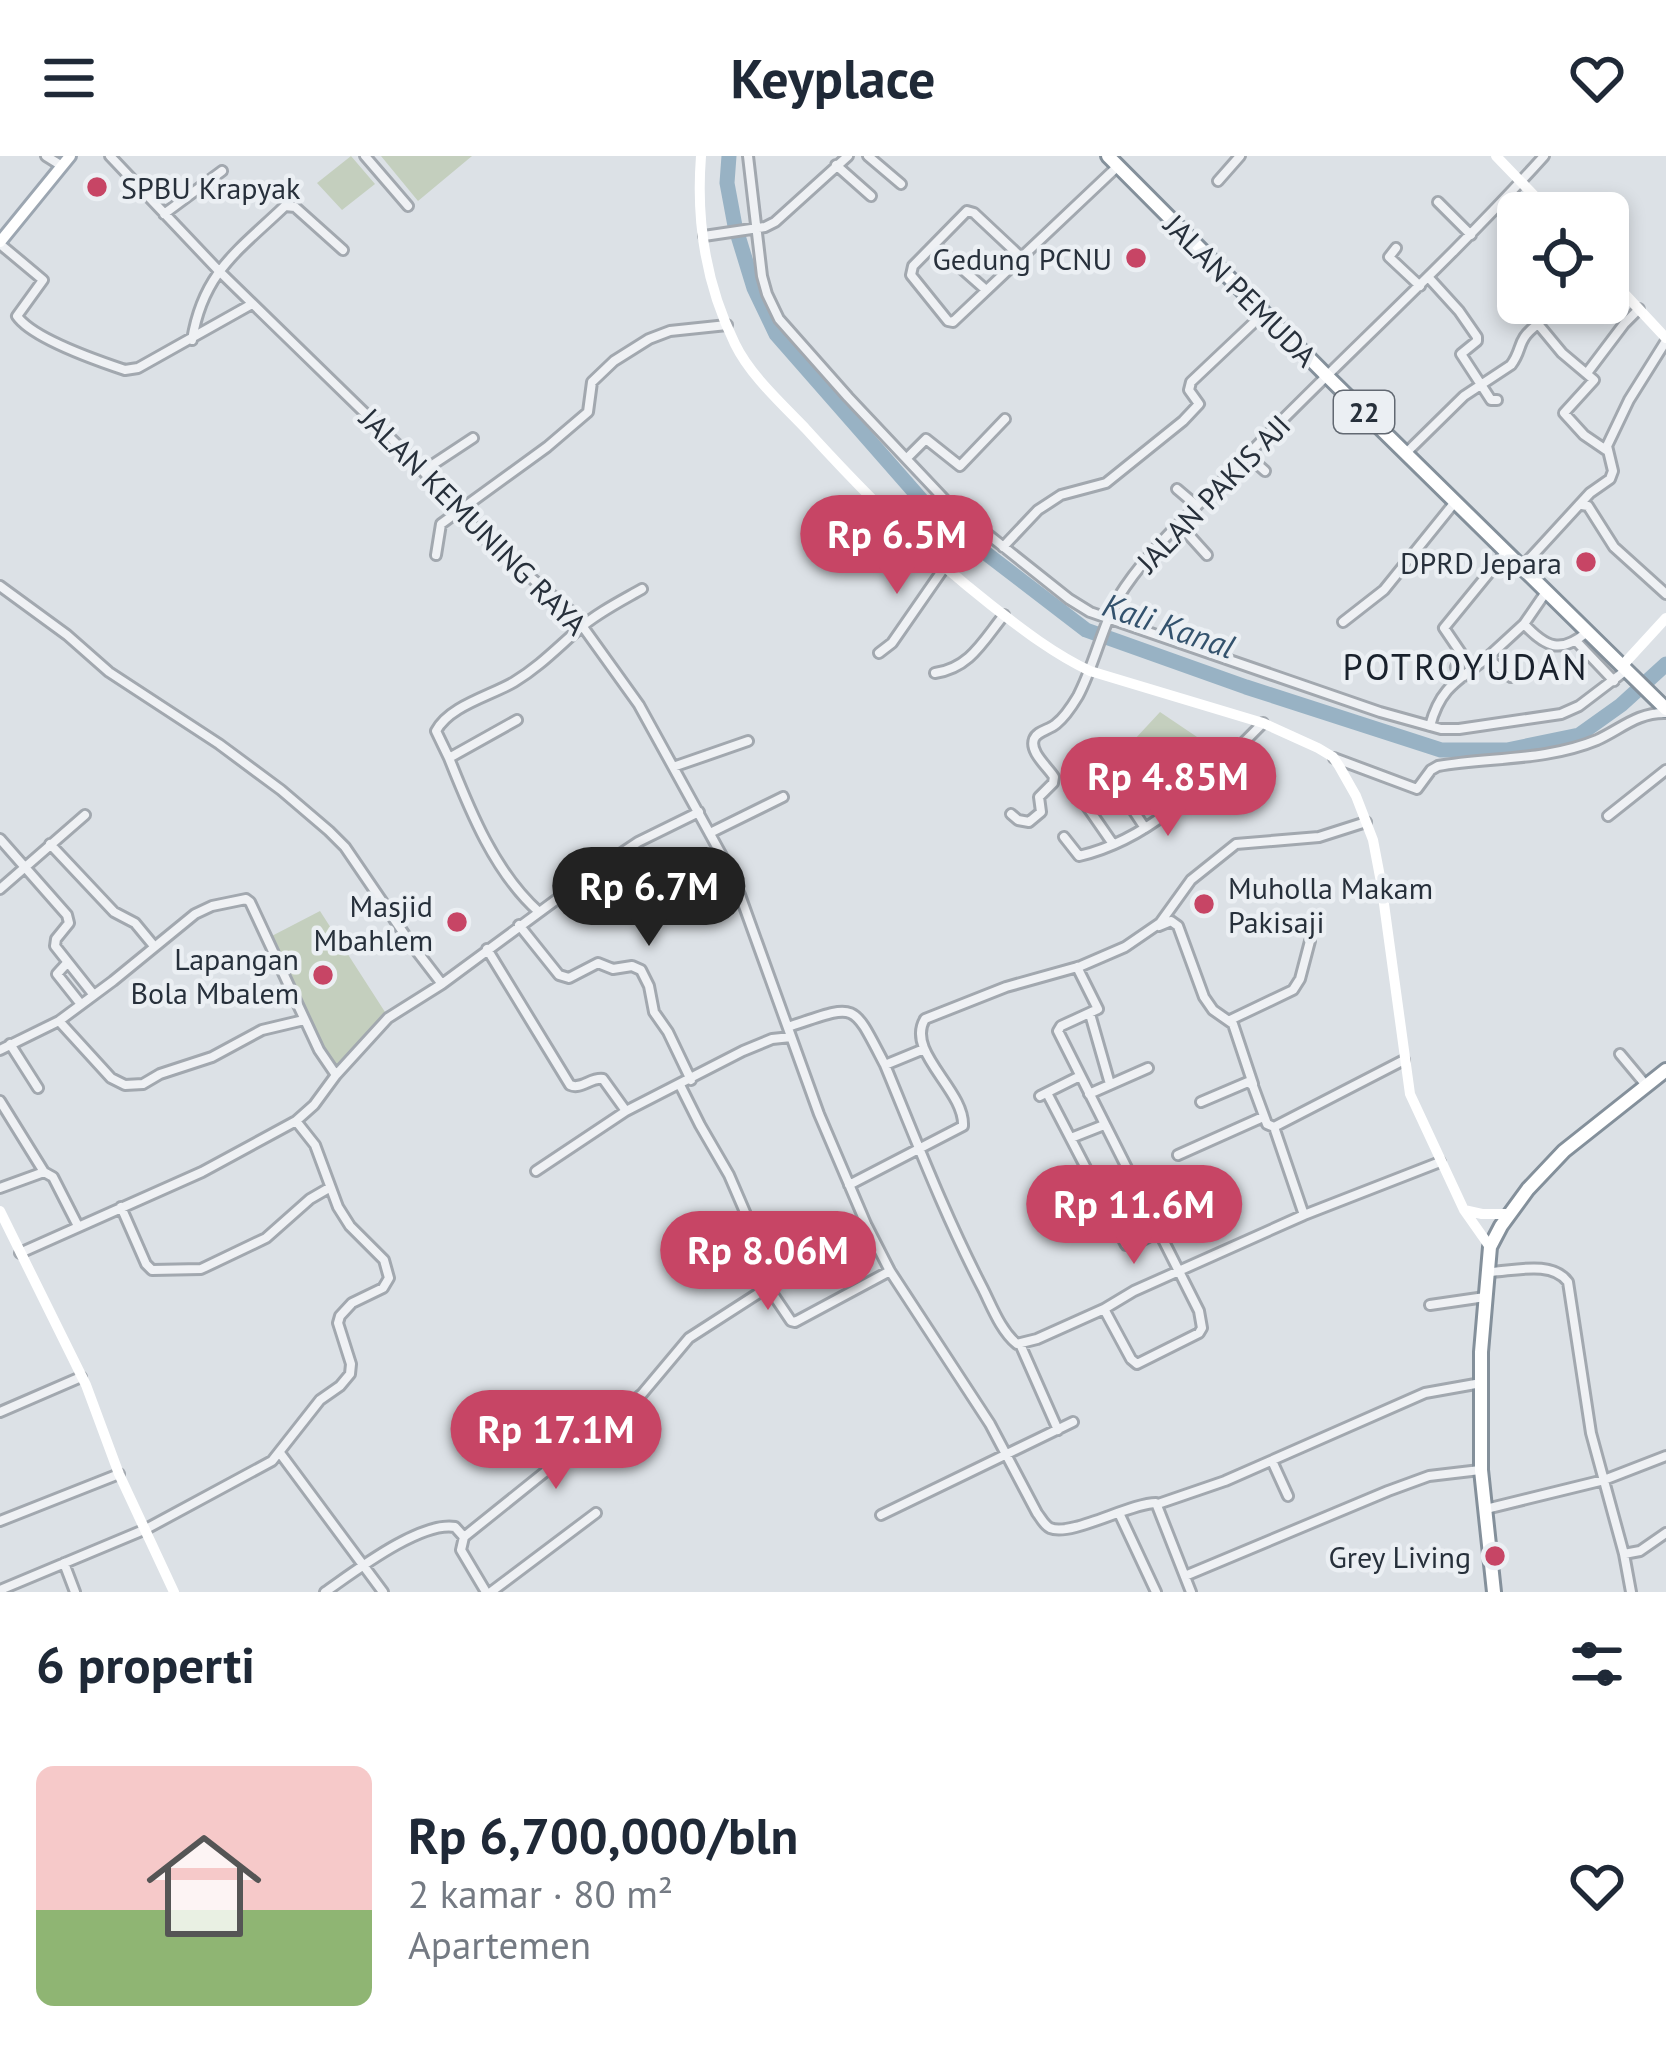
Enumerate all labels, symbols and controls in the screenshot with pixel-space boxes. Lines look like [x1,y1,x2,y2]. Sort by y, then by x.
text: Keyplace [730,43,936,113]
icon: menu [36,45,102,111]
icon: heart [1564,45,1630,111]
place label: SPBU Krapyak [121,168,301,207]
marker: SPBU Krapyak [84,174,110,200]
map controls [1497,192,1629,324]
button: locate [1497,192,1629,324]
street label: JALAN PEMUDA [1155,204,1326,375]
place label: Gedung PCNU [932,239,1112,278]
marker: Gedung PCNU [1123,245,1149,271]
road number: 22 [1334,391,1394,433]
street label: JALAN KEMUNING RAYA [351,398,596,643]
street label: JALAN PAKIS AJI [1126,406,1298,582]
pin: Rp 6.5M [786,495,1008,597]
text: Rp 6.5M [827,508,967,559]
place label: DPRD Jepara [1400,543,1562,582]
marker: DPRD Jepara [1573,549,1599,575]
water label: Kali Kanal [1097,582,1241,668]
district label: POTROYUDAN [1343,643,1589,690]
pin: Rp 4.85M [1044,737,1292,839]
text: Rp 4.85M [1087,750,1249,801]
pin: Rp 6.7M [538,847,760,949]
text: Rp 6.7M [579,860,719,911]
place label: Muholla Makam Pakisaji [1228,868,1433,941]
place label: Masjid Mbahlem [313,886,433,959]
marker: Muholla Makam Pakisaji [1191,891,1217,917]
marker: Masjid Mbahlem [444,909,470,935]
place label: Lapangan Bola Mbalem [131,939,299,1012]
marker: Lapangan Bola Mbalem [310,962,336,988]
pin: Rp 11.6M [1010,1165,1258,1267]
text: Rp 11.6M [1053,1178,1215,1229]
pin: Rp 8.06M [644,1211,892,1313]
text: Rp 8.06M [687,1224,849,1275]
pin: Rp 17.1M [432,1390,680,1492]
text: Rp 17.1M [478,1403,634,1454]
place label: Grey Living [1328,1537,1471,1576]
marker: Grey Living [1482,1543,1508,1569]
text: 6 properti [36,1631,255,1697]
icon: filters [1564,1631,1630,1697]
text: Rp 6,700,000/bln [408,1802,798,1868]
icon: home [132,1814,276,1958]
icon: heart [1564,1853,1630,1919]
text: 2 kamar · 80 m² [408,1868,673,1919]
text: Apartemen [408,1919,591,1970]

